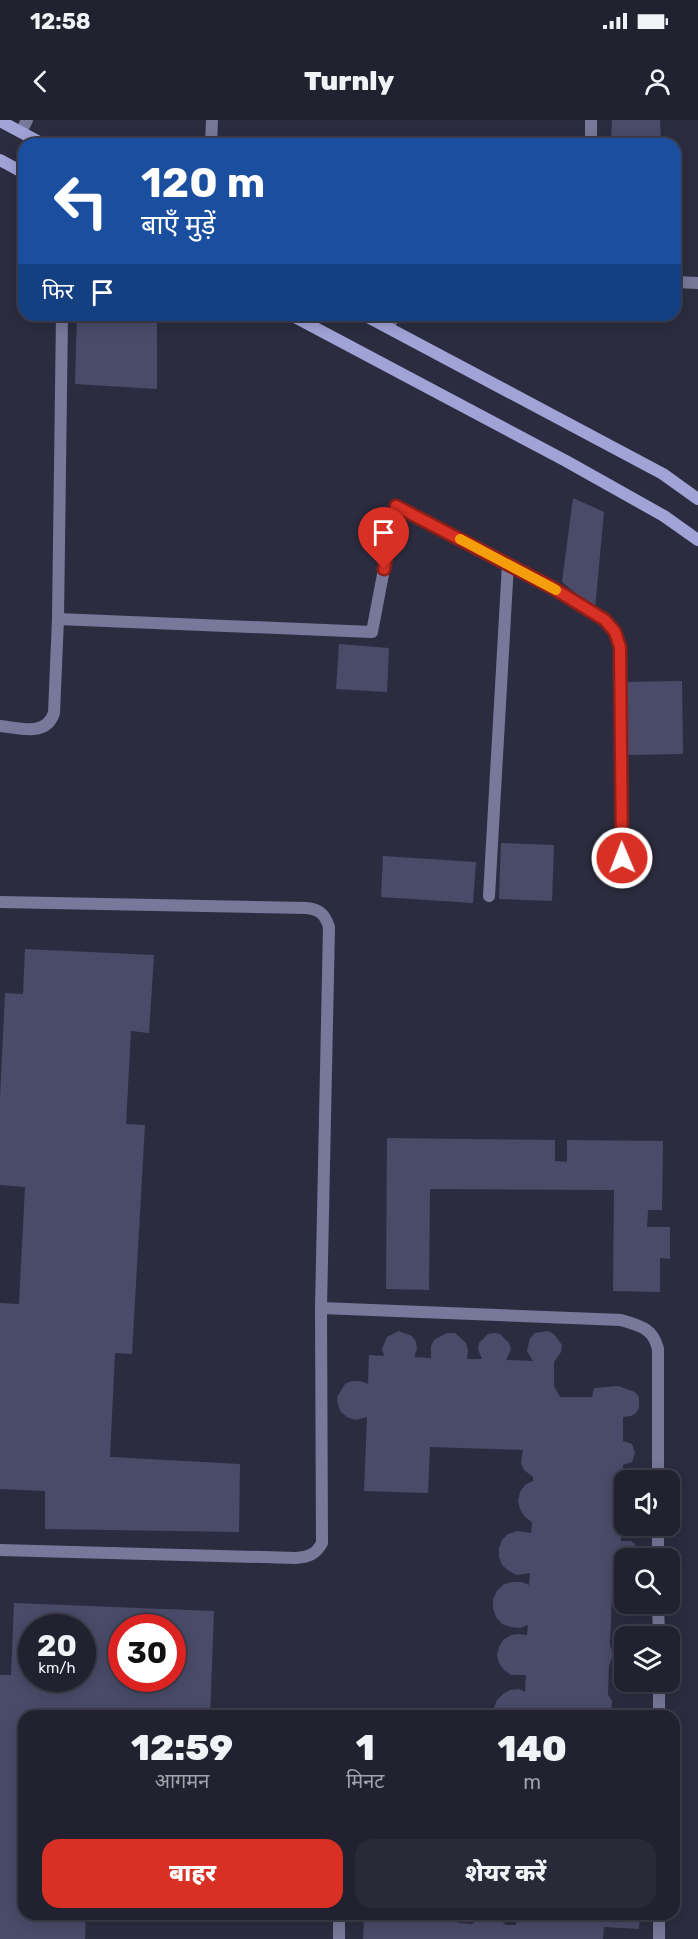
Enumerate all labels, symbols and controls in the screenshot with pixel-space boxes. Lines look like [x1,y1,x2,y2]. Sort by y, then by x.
text: 12:58 [30,8,91,35]
icon: back [24,65,57,98]
text: Turnly [304,65,394,97]
icon: person [641,65,674,98]
text: 120 m [141,158,265,208]
icon: left [42,162,120,240]
text: बाएँ मुड़ें [141,209,216,241]
icon: arrive [86,276,119,309]
text: फिर [42,278,74,305]
pin [358,507,409,569]
icon: arrive [367,516,400,549]
position arrow [590,826,654,890]
map controls [614,1470,680,1692]
button: sound [614,1470,680,1536]
button: search [614,1548,680,1614]
speed limit sign: 30 [108,1614,186,1692]
button: layers [614,1626,680,1692]
text: 20 [37,1628,77,1664]
text: km/h [38,1659,76,1677]
text: 12:59 [131,1726,233,1769]
text: 1 [356,1726,375,1769]
text: 140 [497,1727,567,1770]
text: आगमन [155,1769,209,1793]
text: मिनट [346,1769,384,1793]
text: m [523,1770,541,1794]
button: बाहर [42,1839,343,1908]
button: शेयर करें [355,1839,656,1908]

